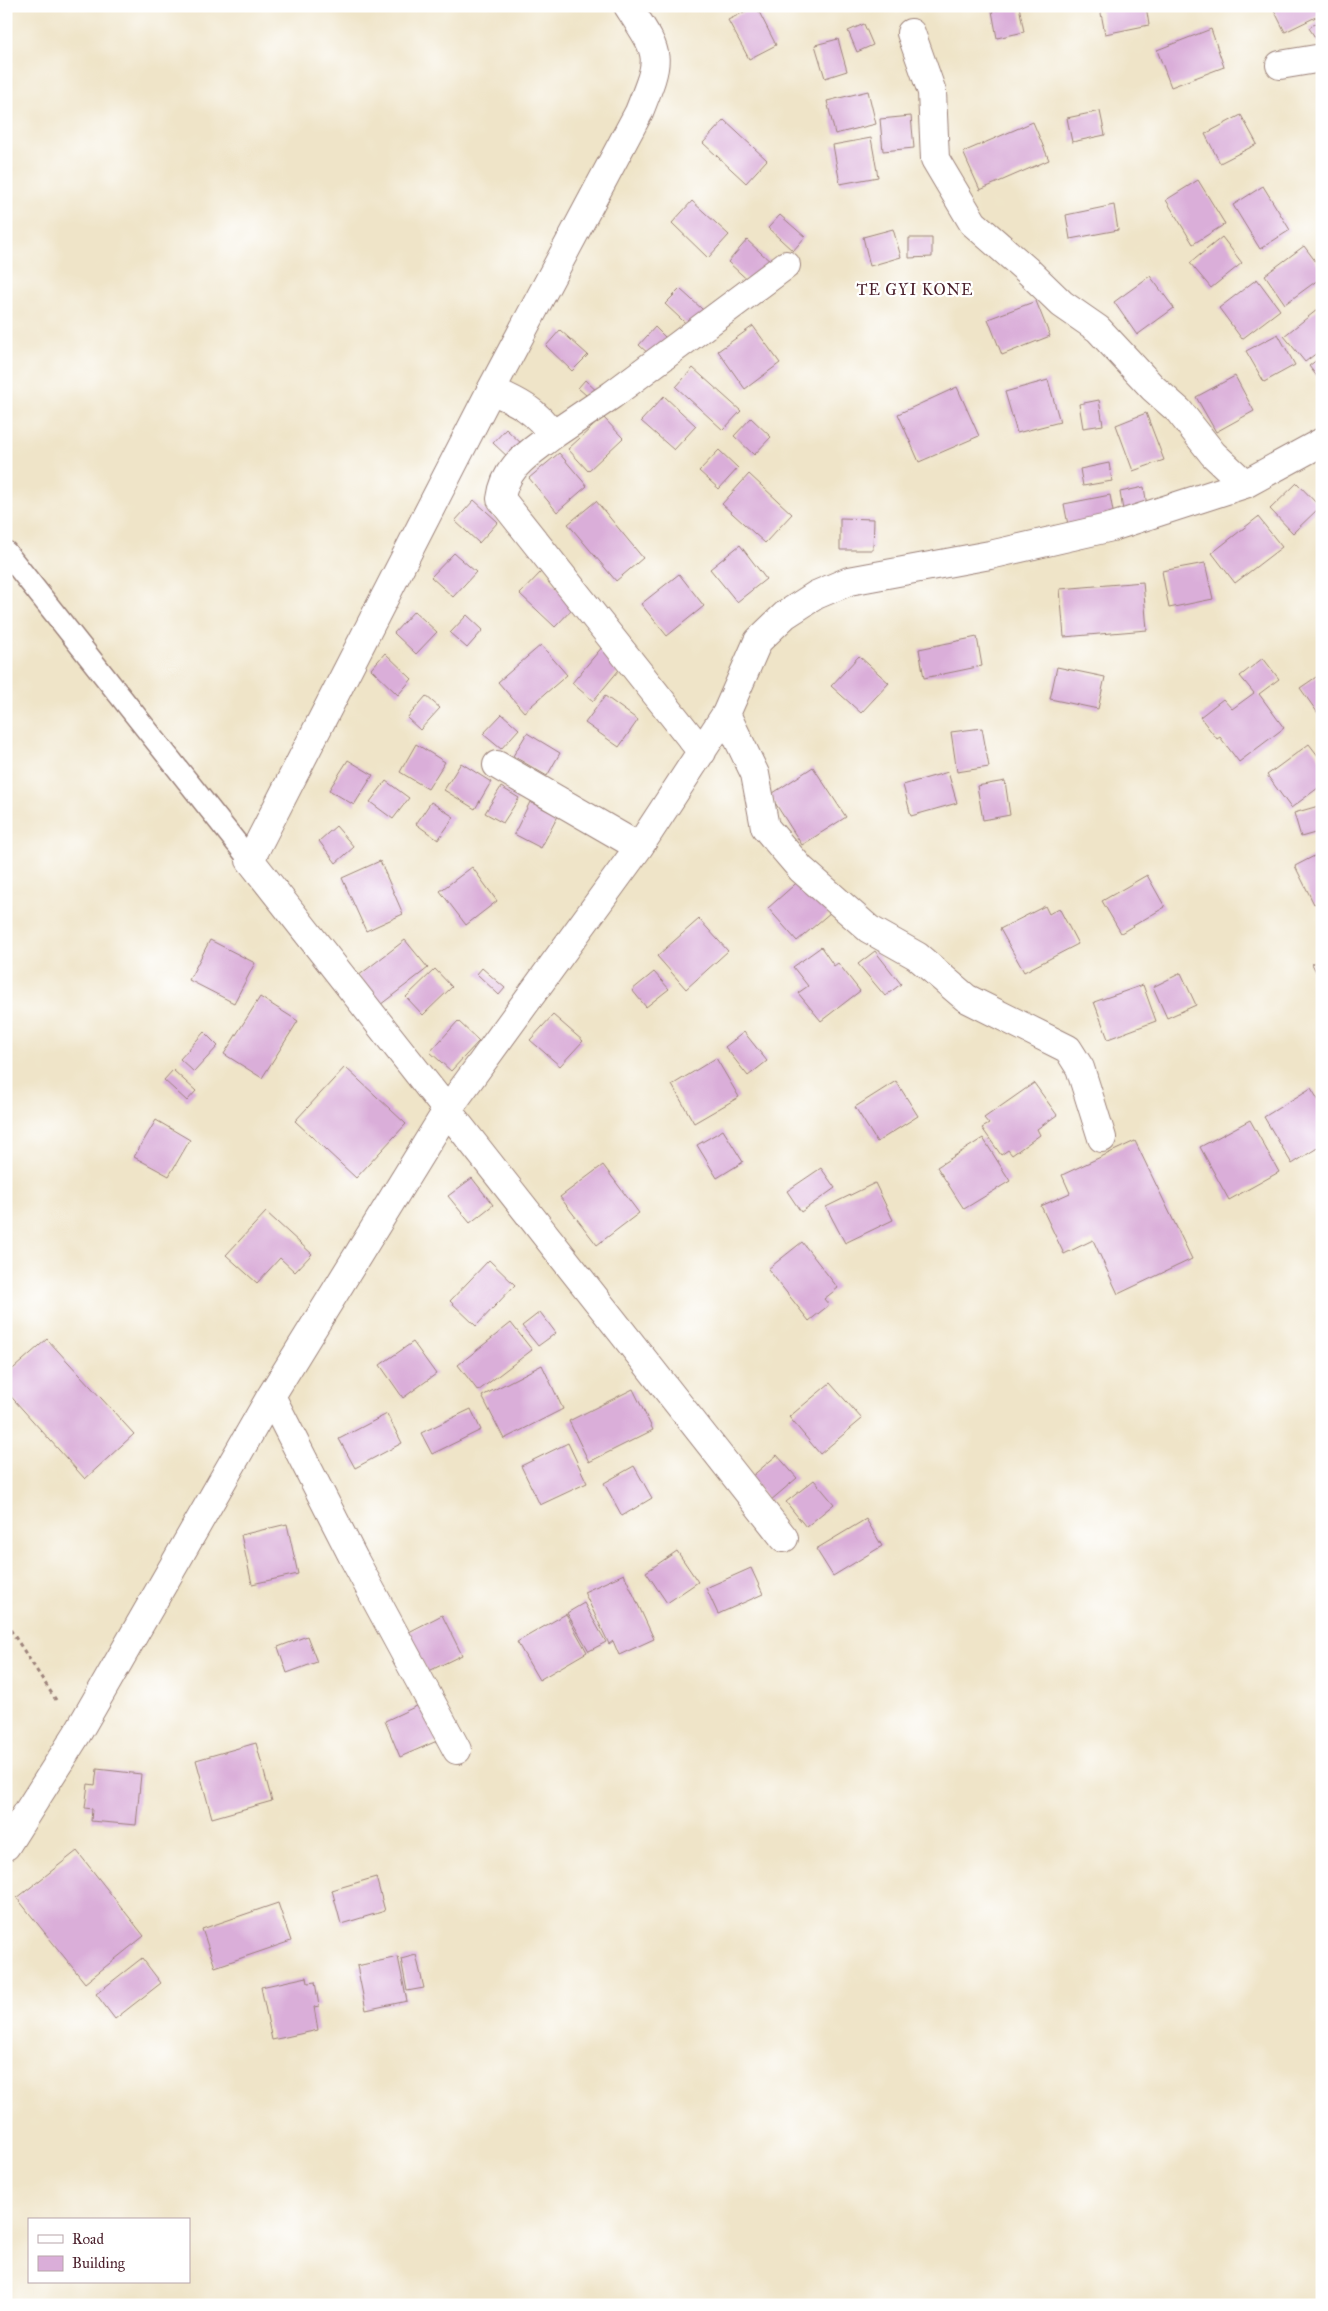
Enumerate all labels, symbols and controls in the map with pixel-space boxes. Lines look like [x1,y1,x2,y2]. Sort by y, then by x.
district label: TE GYI KONE [856,280,974,299]
legend [28,2218,190,2284]
text: Road [72,2230,104,2248]
text: Building [72,2254,126,2272]

